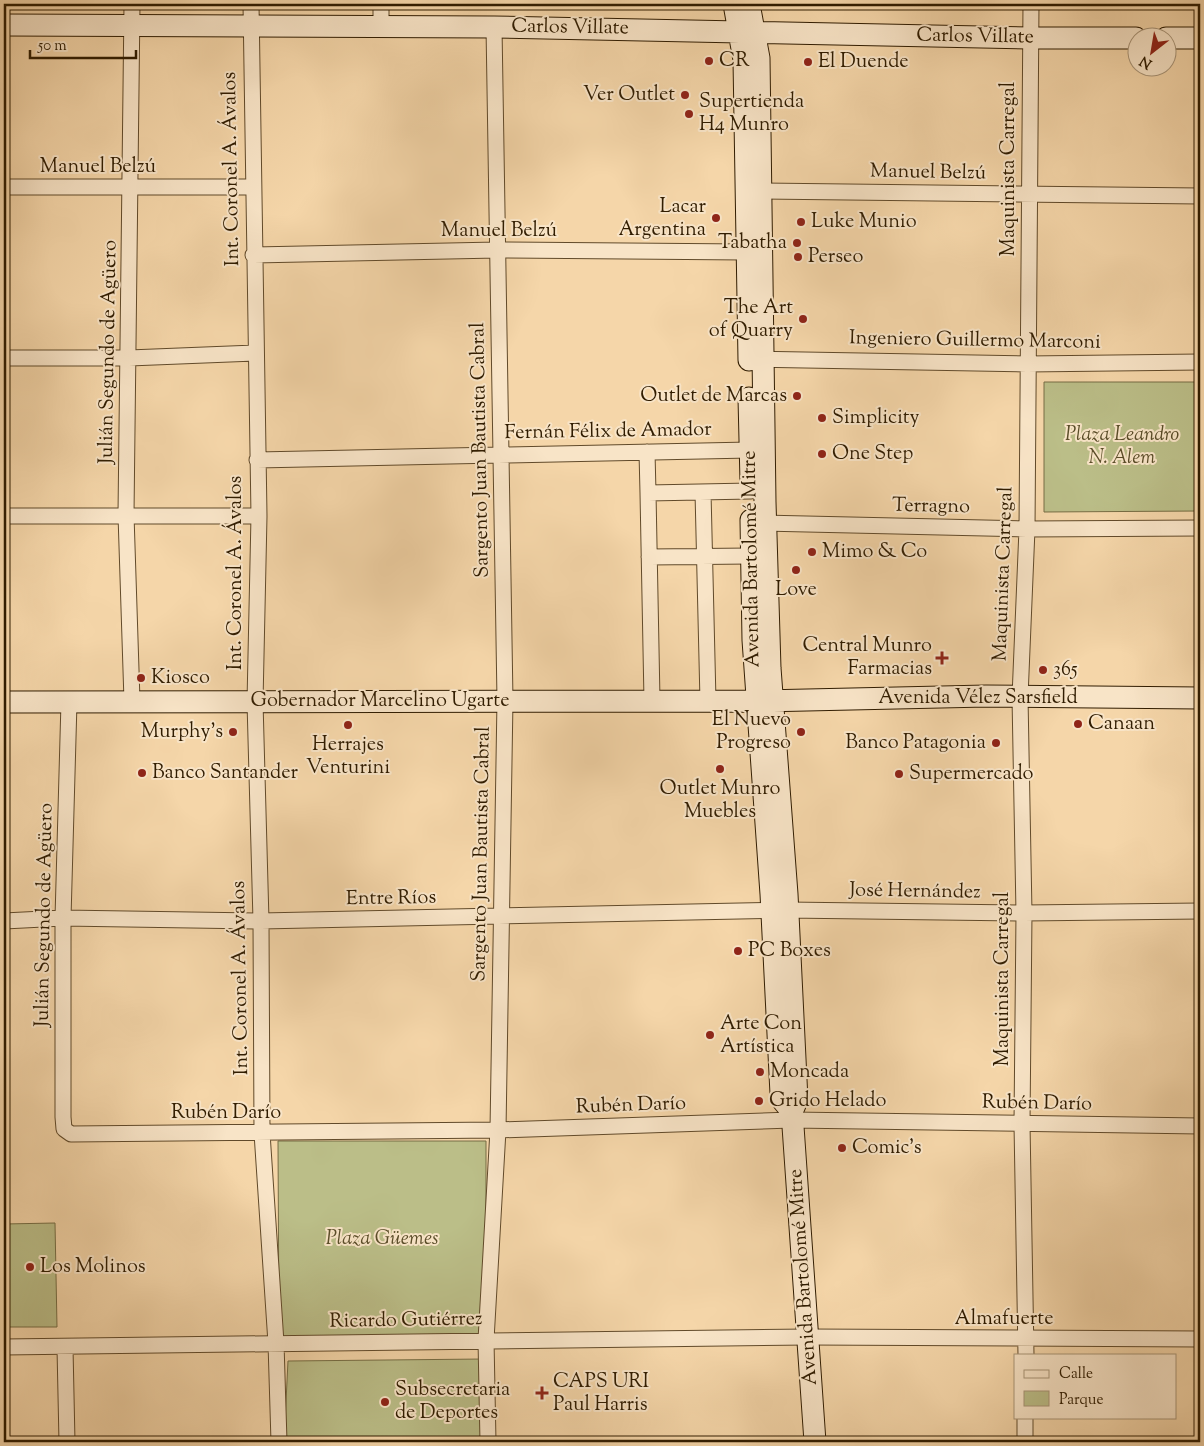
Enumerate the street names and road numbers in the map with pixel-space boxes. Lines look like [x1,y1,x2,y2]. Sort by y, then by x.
street label: Carlos Villate [511,12,629,44]
street label: Carlos Villate [916,21,1034,53]
street label: Int. Coronel A. Ávalos [215,71,248,267]
street label: Maquinista Carregal [995,81,1024,256]
street label: Manuel Belzú [40,153,157,182]
street label: Manuel Belzú [870,157,987,189]
street label: Manuel Belzú [441,217,558,246]
street label: Julián Segundo de Agüero [93,240,125,465]
street label: Sargento Juan Bautista Cabral [464,322,498,578]
street label: Ingeniero Guillermo Marconi [849,324,1101,358]
street label: Fernán Félix de Amador [504,416,712,448]
street label: Avenida Bartolomé Mitre [736,450,768,668]
street label: Int. Coronel A. Ávalos [221,476,251,670]
street label: Maquinista Carregal [986,486,1022,662]
street label: Terragno [892,492,970,522]
street label: Avenida Vélez Sarsfield [878,684,1078,713]
street label: Gobernador Marcelino Ugarte [251,687,509,716]
street label: Sargento Juan Bautista Cabral [465,726,499,982]
street label: Julián Segundo de Agüero [29,803,61,1028]
street label: José Hernández [848,876,981,908]
street label: Int. Coronel A. Ávalos [224,880,257,1076]
street label: Entre Ríos [346,884,437,914]
street label: Maquinista Carregal [989,891,1018,1066]
street label: Rubén Darío [982,1089,1092,1119]
street label: Rubén Darío [575,1090,687,1122]
street label: Rubén Darío [171,1099,281,1128]
street label: Avenida Bartolomé Mitre [782,1168,826,1386]
street label: Ricardo Gutiérrez [329,1305,483,1337]
street label: Almafuerte [955,1305,1053,1334]

